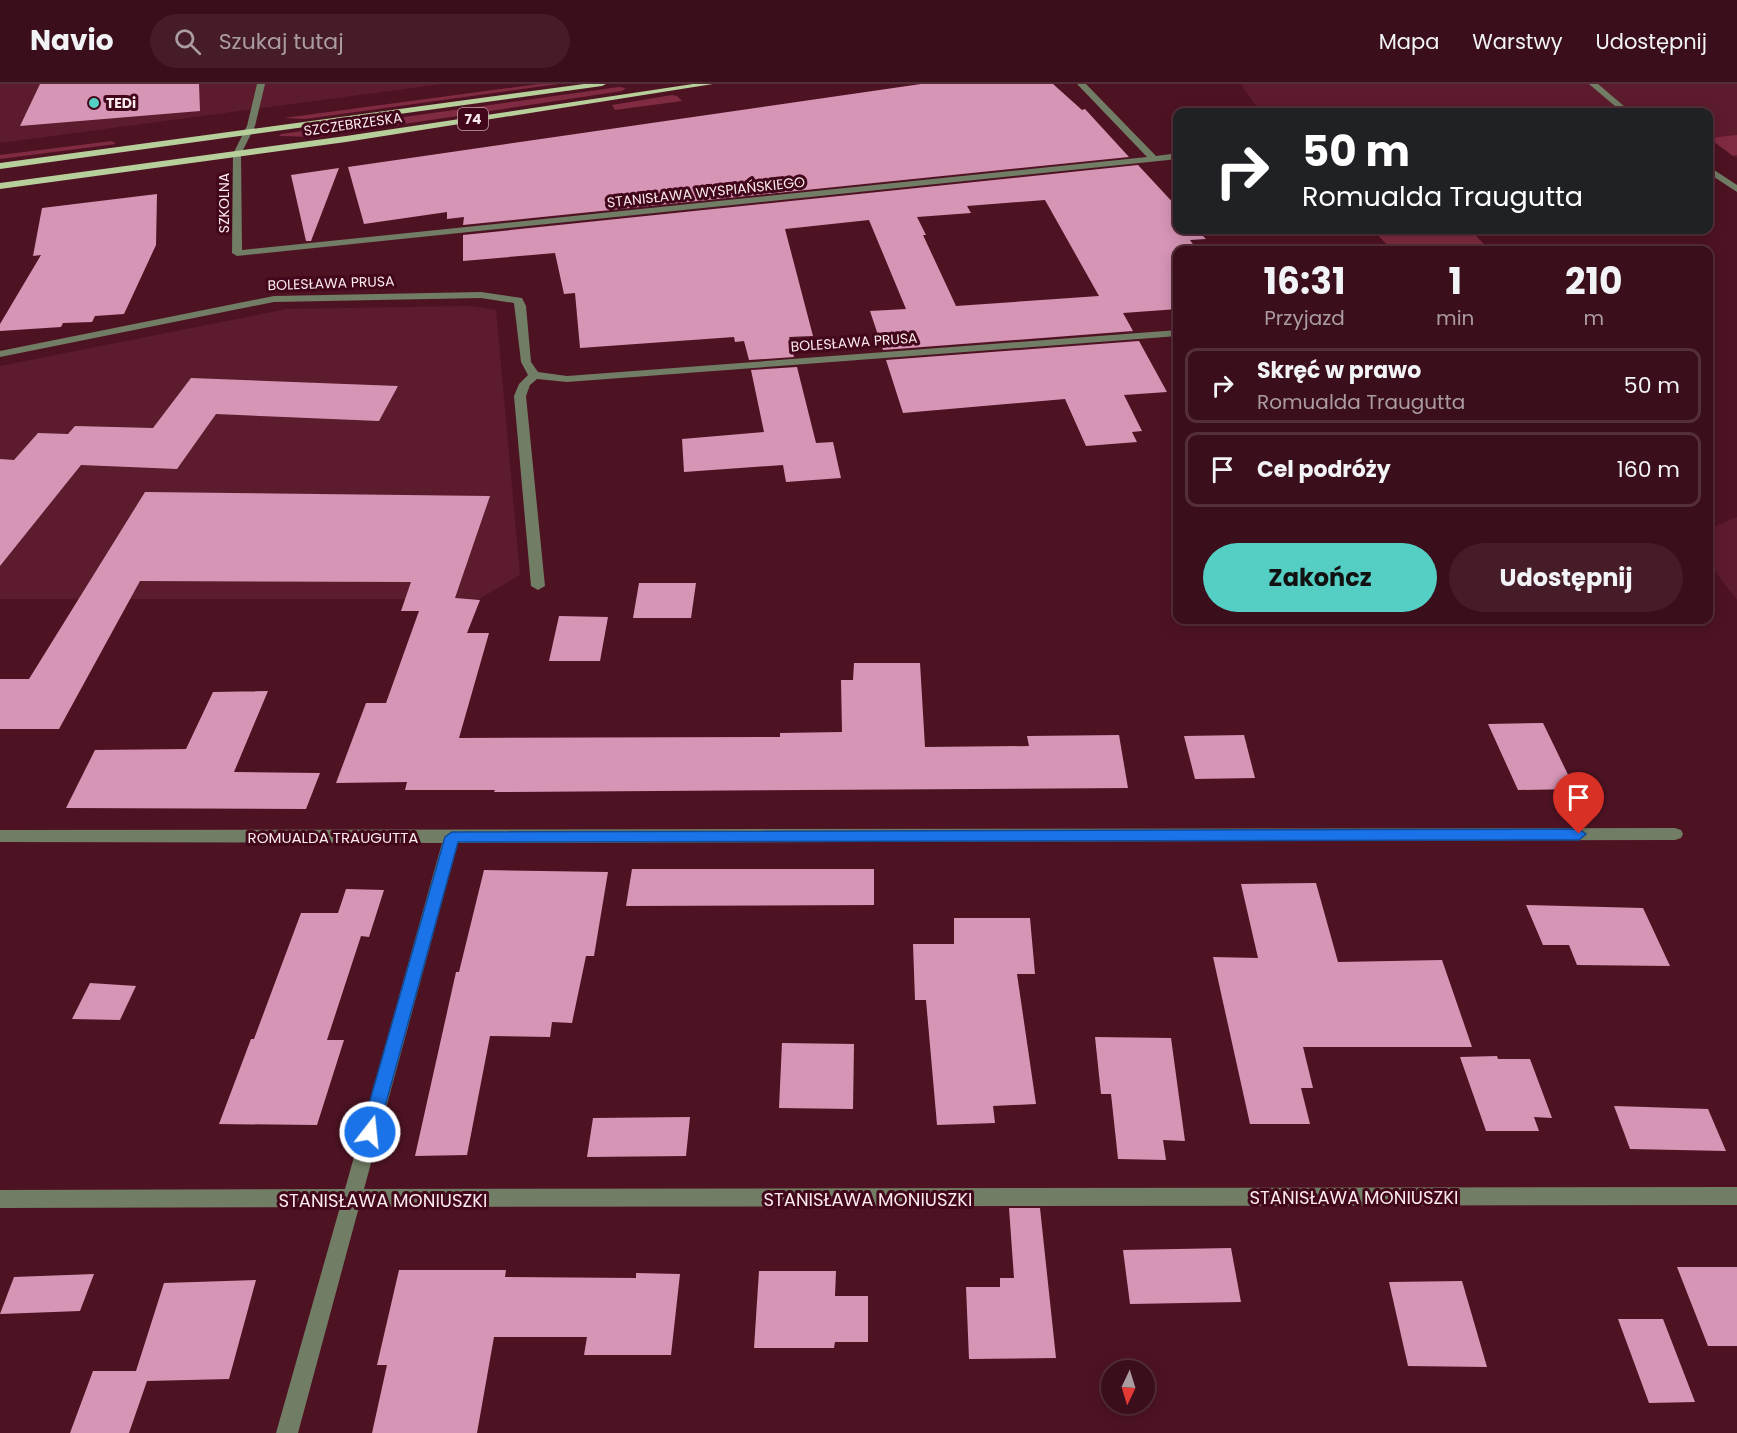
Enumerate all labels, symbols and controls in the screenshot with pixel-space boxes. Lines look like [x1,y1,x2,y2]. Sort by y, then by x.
search box [150,14,570,68]
text: Navio [30,21,114,60]
icon: search [171,25,204,58]
text: Szukaj tutaj [219,26,344,57]
text: Mapa [1379,27,1439,56]
text: Warstwy [1472,27,1563,56]
text: Udostępnij [1596,27,1707,56]
place label: TEDi [106,93,136,113]
marker: TEDi [87,96,101,110]
street label: SZCZEBRZESKA [302,107,404,141]
road number: 74 [458,108,488,130]
text: 50 m [1302,122,1410,181]
icon: right [1203,132,1281,210]
street label: STANISŁAWA WYSPIAŃSKIEGO [606,172,806,212]
street label: SZKOLNA [214,173,234,233]
text: Romualda Traugutta [1302,178,1583,215]
text: 16:31 [1264,256,1346,307]
text: 1 [1448,256,1462,307]
text: 210 [1565,256,1622,307]
street label: BOLESŁAWA PRUSA [267,271,395,295]
text: Przyjazd [1264,304,1345,332]
text: min [1436,304,1474,332]
text: m [1583,304,1604,332]
street label: BOLESŁAWA PRUSA [790,328,918,356]
text: Skręć w prawo [1257,355,1421,386]
icon: right [1206,369,1239,402]
text: 50 m [1624,370,1680,401]
text: Romualda Traugutta [1257,388,1465,416]
icon: arrive [1206,453,1239,486]
text: Cel podróży [1257,454,1391,485]
text: 160 m [1617,454,1680,485]
button: Zakończ [1203,543,1437,612]
button: Udostępnij [1449,543,1683,612]
pin [1553,772,1604,834]
icon: arrive [1562,781,1595,814]
street label: ROMUALDA TRAUGUTTA [248,827,418,848]
position arrow [338,1100,402,1164]
street label: STANISŁAWA MONIUSZKI [1250,1185,1458,1210]
street label: STANISŁAWA MONIUSZKI [764,1187,972,1212]
street label: STANISŁAWA MONIUSZKI [279,1188,487,1213]
north arrow [1101,1360,1155,1414]
map controls [1101,1360,1155,1414]

